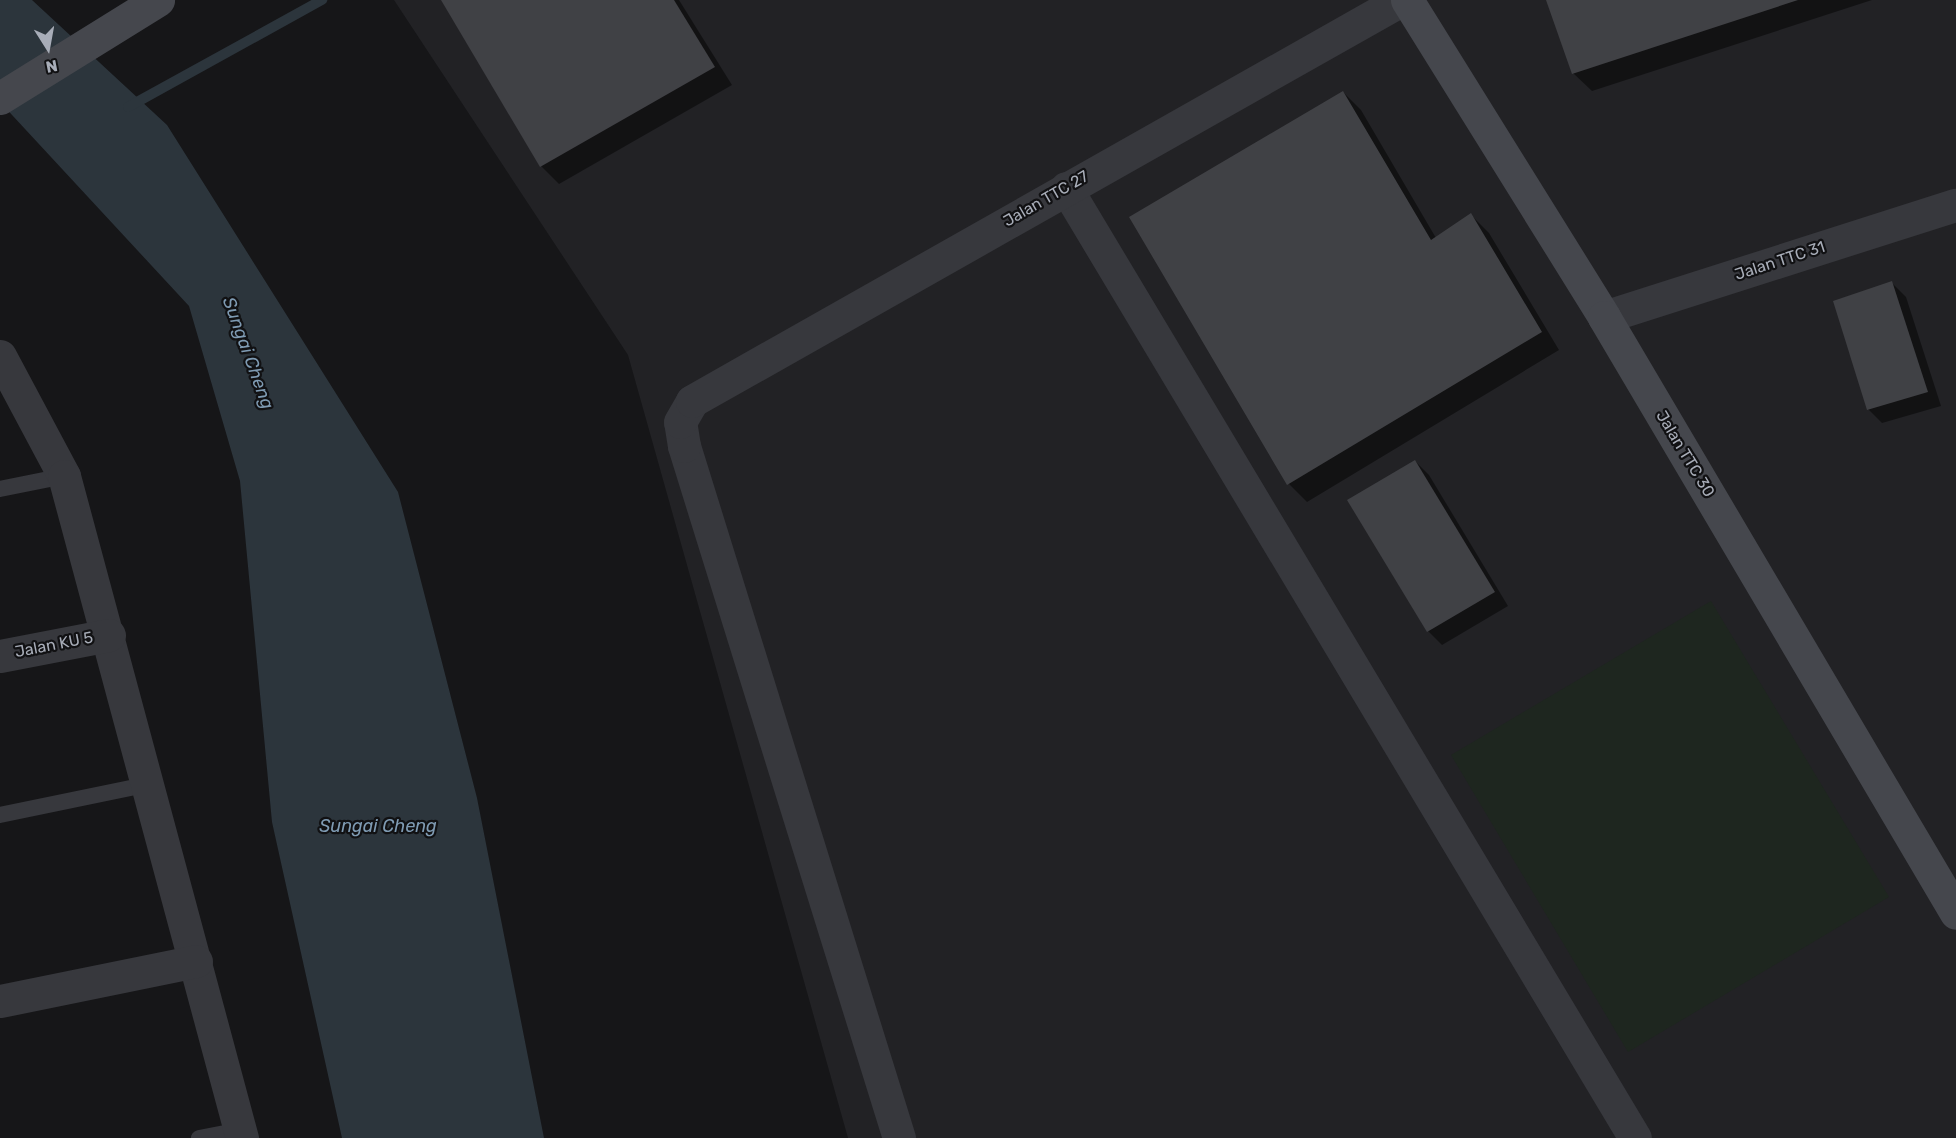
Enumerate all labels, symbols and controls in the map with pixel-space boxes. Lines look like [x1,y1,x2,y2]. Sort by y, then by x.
north arrow [18,18,78,78]
text: N [44,56,59,77]
street label: Jalan TTC 27 [1000,167,1092,231]
street label: Jalan TTC 31 [1732,237,1828,285]
water label: Sungai Cheng [218,294,278,412]
street label: Jalan TTC 30 [1652,407,1718,501]
street label: Jalan KU 5 [13,628,95,662]
water label: Sungai Cheng [319,815,437,837]

